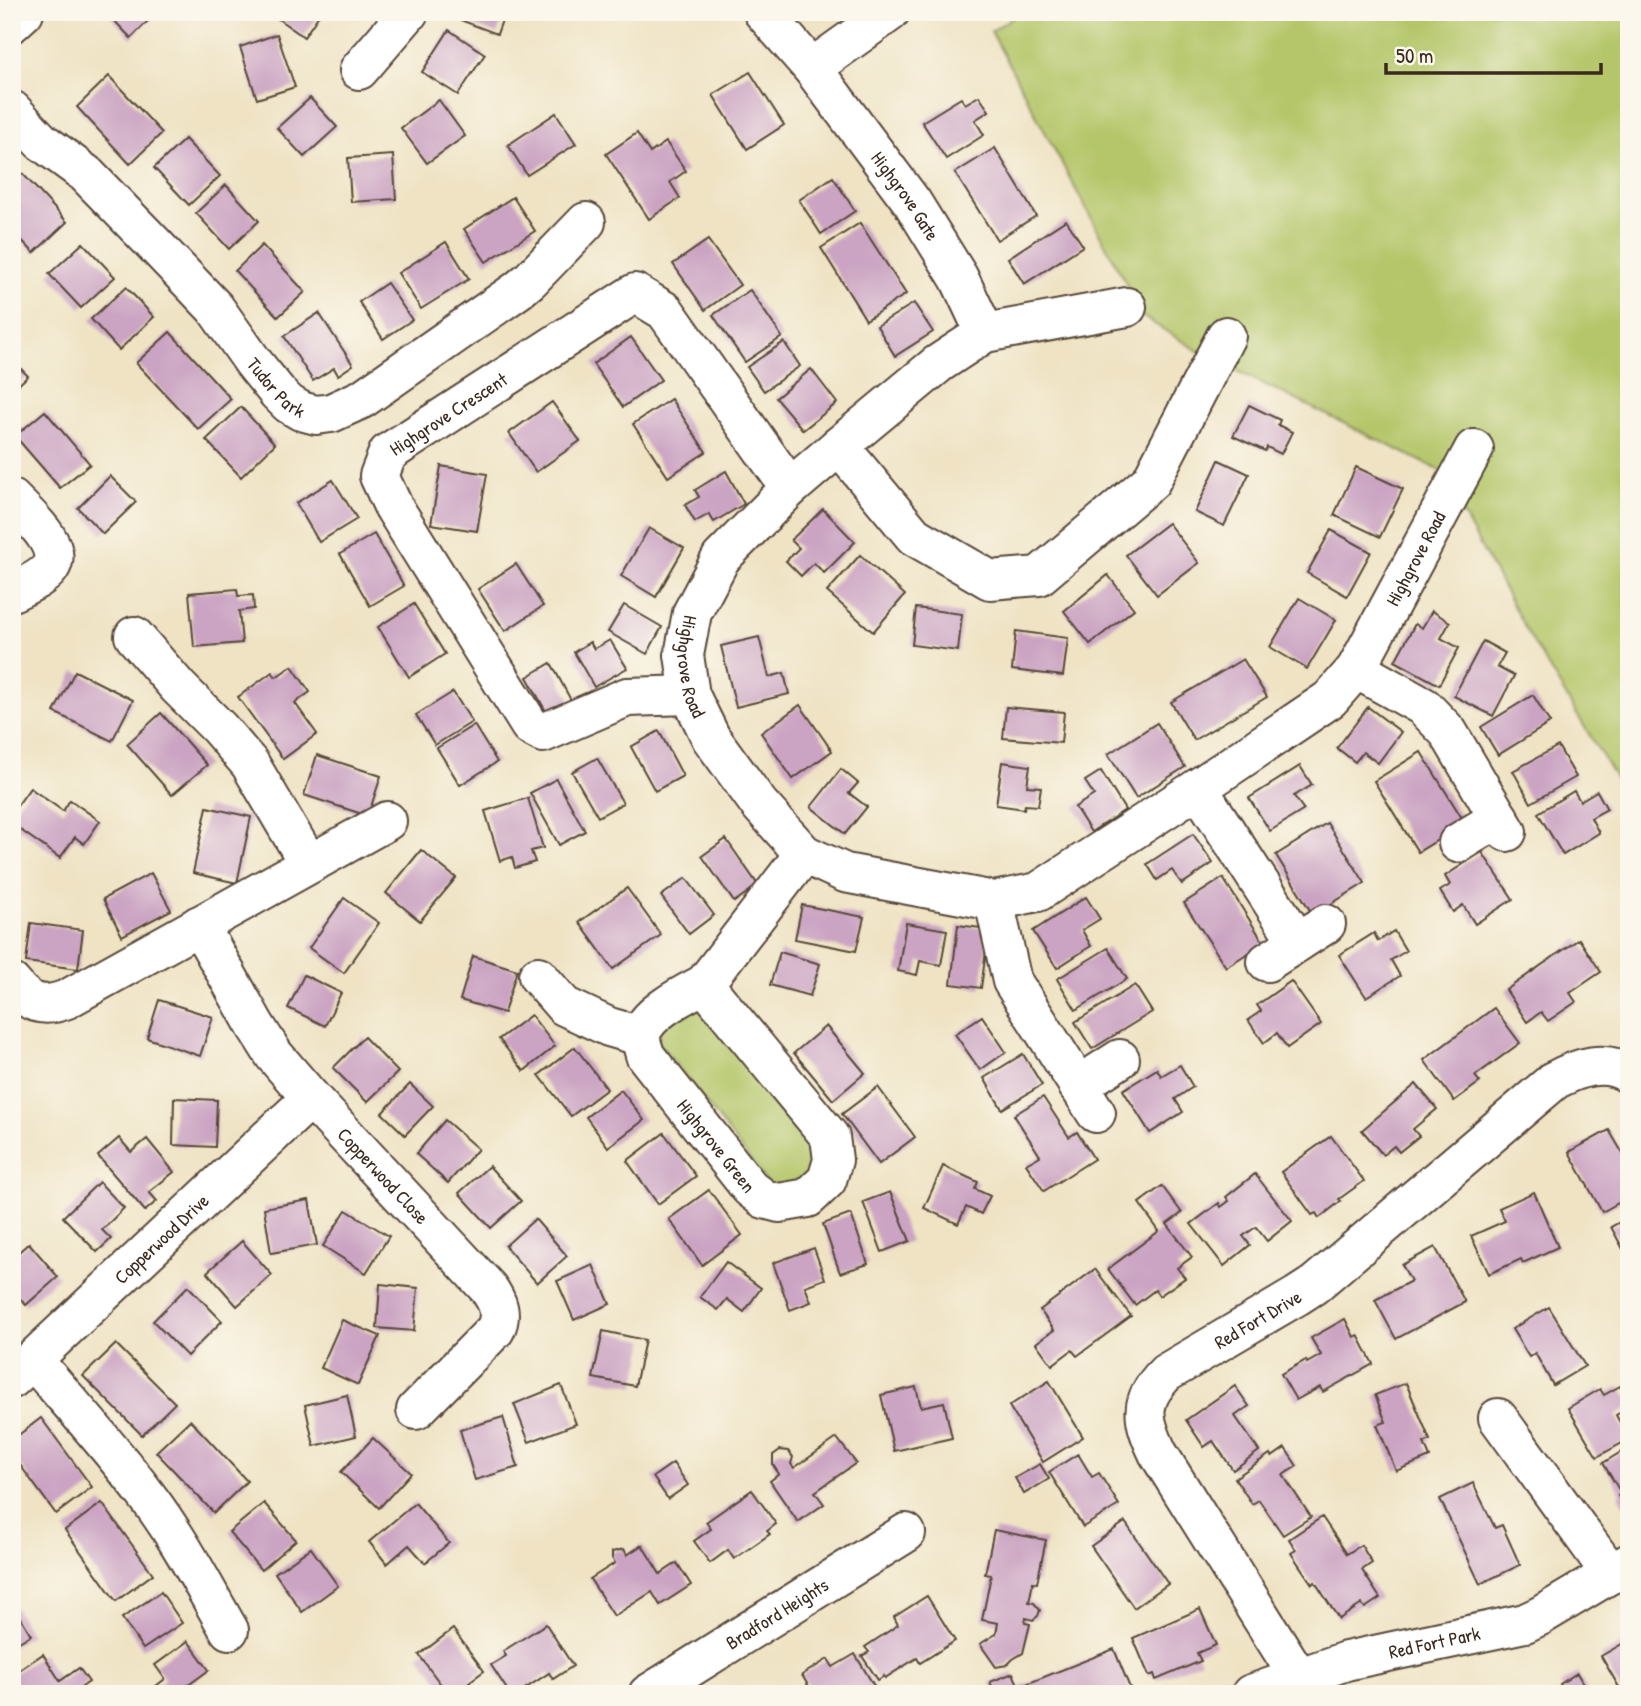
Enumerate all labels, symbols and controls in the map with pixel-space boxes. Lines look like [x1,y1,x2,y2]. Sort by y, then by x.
scale bar [1386,32,1601,76]
text: 50 m [1396,41,1433,70]
street label: Highgrove Gate [866,146,946,246]
street label: Tudor Park [241,352,310,424]
street label: Highgrove Crescent [384,366,513,462]
street label: Highgrove Road [1379,506,1452,610]
street label: Highgrove Road [671,613,712,722]
street label: Highgrove Green [671,1093,762,1198]
street label: Copperwood Close [332,1122,435,1230]
street label: Copperwood Drive [108,1187,215,1290]
street label: Red Fort Drive [1209,1283,1306,1355]
street label: Bradford Heights [721,1572,833,1655]
street label: Red Fort Park [1386,1620,1483,1665]

